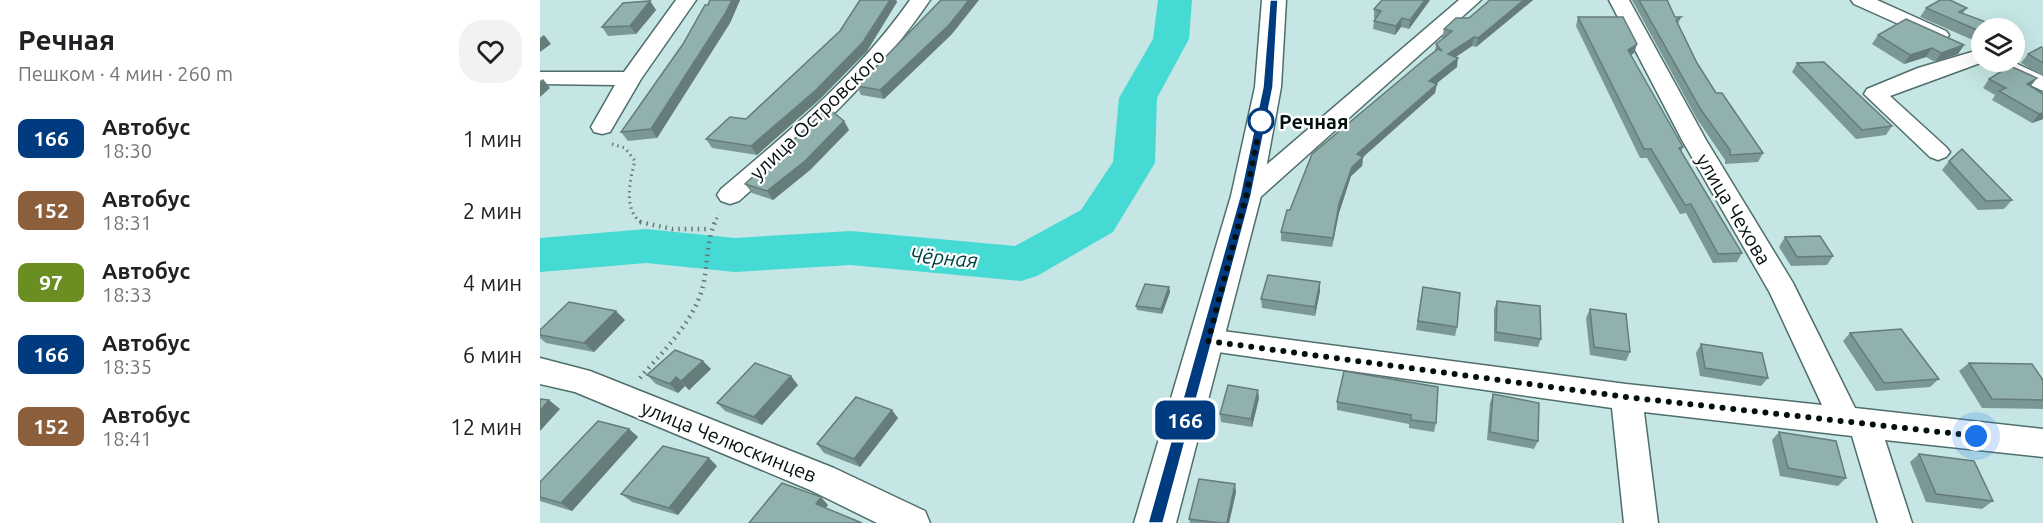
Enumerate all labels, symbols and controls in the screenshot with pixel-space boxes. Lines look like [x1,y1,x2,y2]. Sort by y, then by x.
map controls [1971,18,2025,72]
button: layers [1971,18,2025,72]
button: heart [459,20,522,83]
text: Речная [18,24,115,55]
street label: улица Островского [745,44,889,184]
text: Пешком · 4 мин · 260 m [18,62,233,85]
marker: Речная [1248,108,1274,134]
place label: Речная [1279,110,1348,133]
text: Автобус [102,114,190,139]
text: 166 [33,126,69,150]
text: 1 мин [463,126,522,151]
text: 18:30 [102,139,152,162]
street label: улица Чехова [1692,149,1776,269]
text: Автобус [102,186,190,211]
text: 152 [33,198,69,222]
text: 2 мин [463,198,522,223]
text: 18:31 [102,211,152,234]
water label: Чёрная [909,242,979,272]
text: Автобус [102,258,190,283]
text: 97 [39,270,63,294]
text: 4 мин [463,270,522,295]
text: 18:33 [102,283,152,306]
text: Автобус [102,330,190,355]
text: 166 [33,342,69,366]
text: 6 мин [463,342,522,367]
text: 18:35 [102,355,152,378]
street label: улица Челюскинцев [638,395,820,487]
line badge: 166 [1150,400,1220,440]
text: Автобус [102,402,190,427]
text: 166 [1167,408,1203,432]
text: 152 [33,414,69,438]
text: 12 мин [450,414,522,439]
your location [1961,421,1991,451]
text: 18:41 [102,427,152,450]

